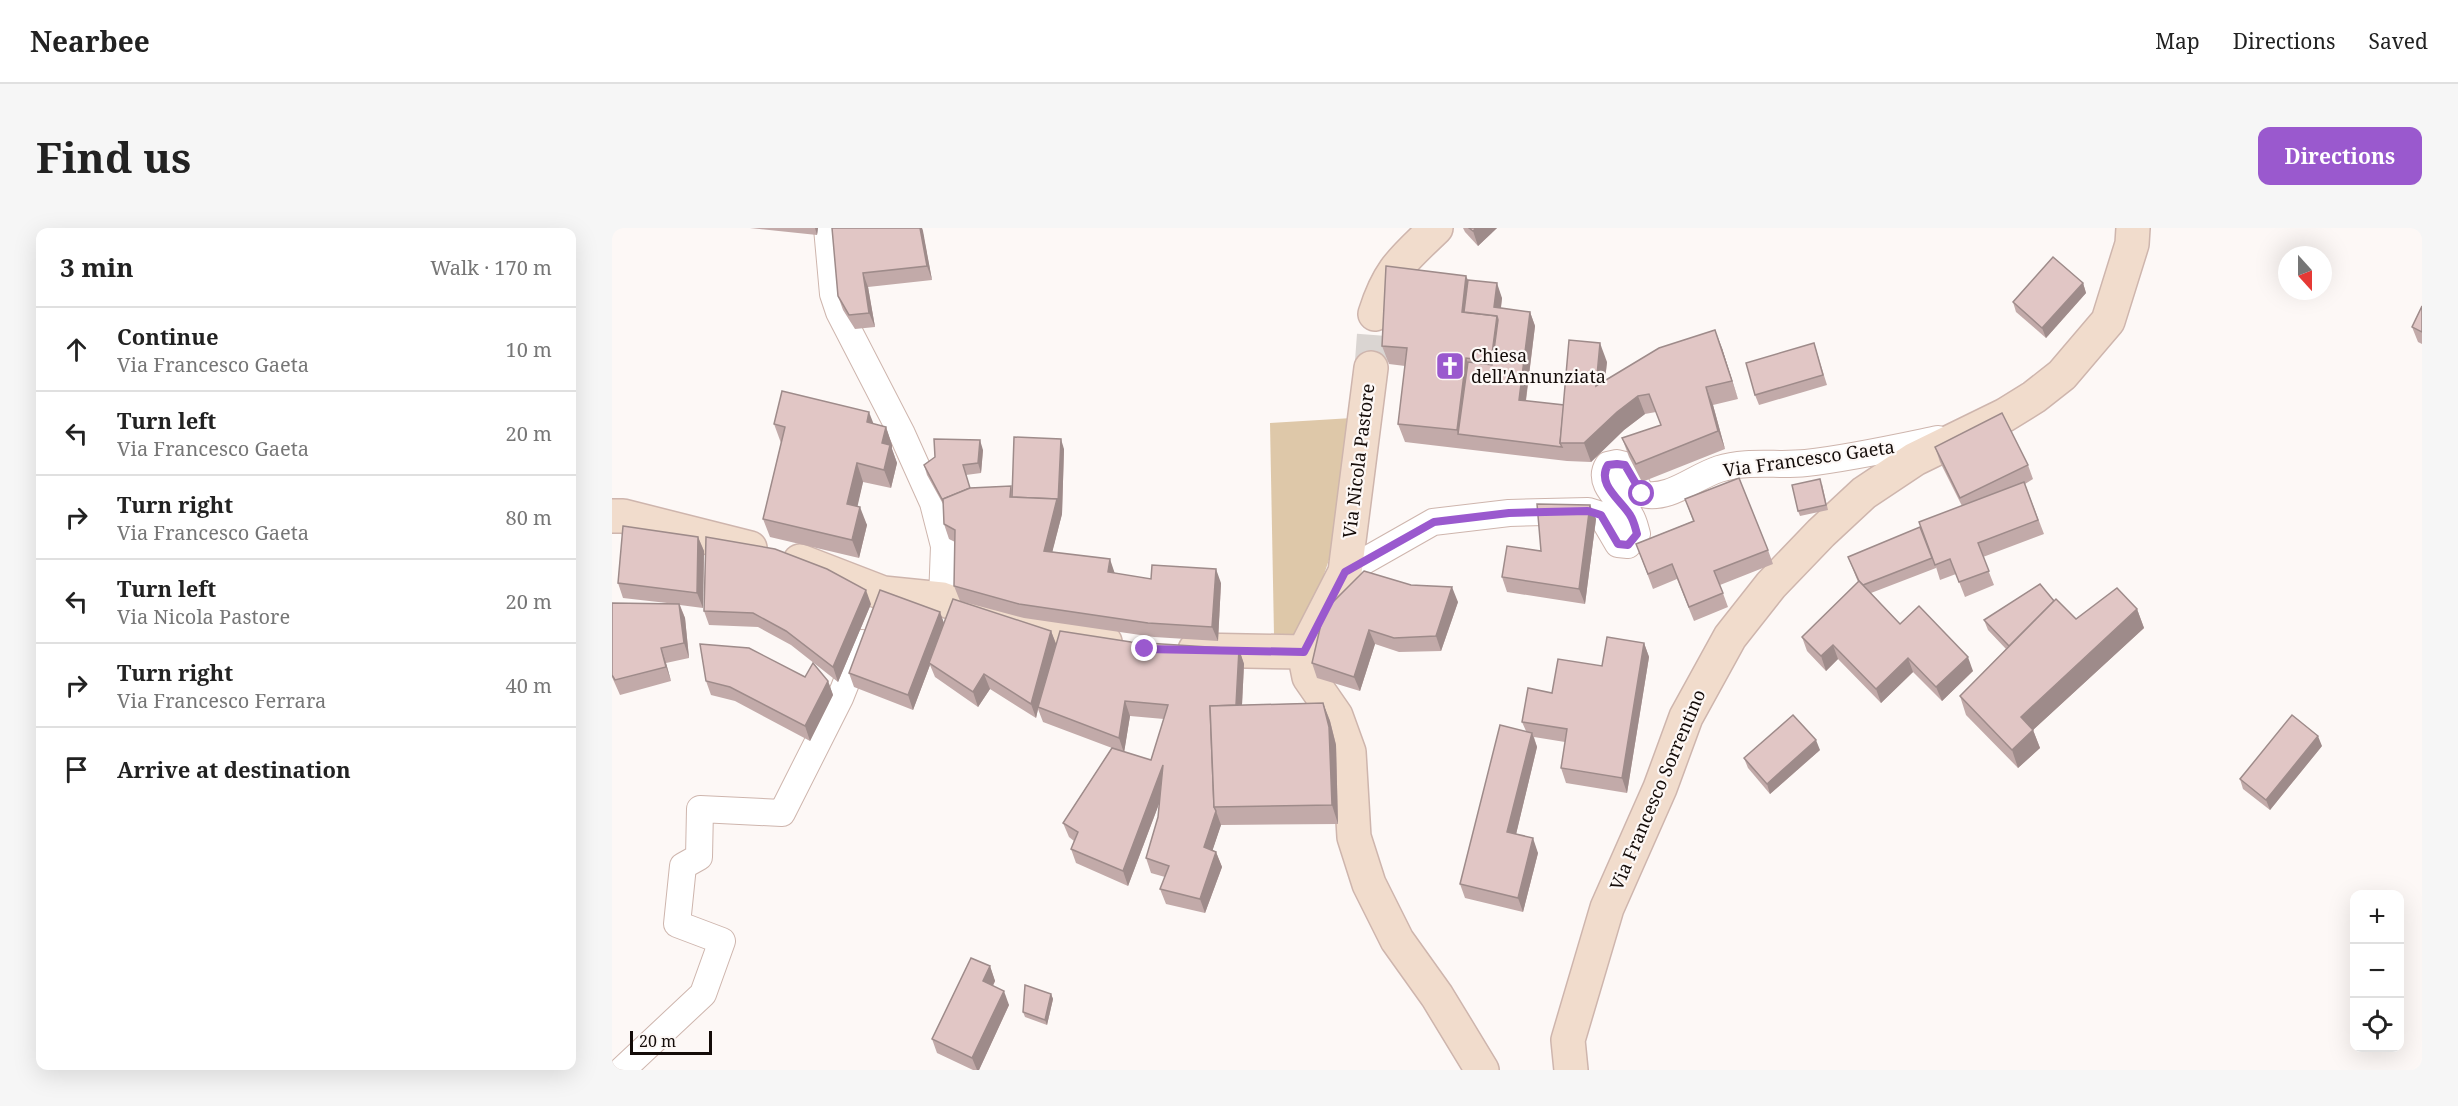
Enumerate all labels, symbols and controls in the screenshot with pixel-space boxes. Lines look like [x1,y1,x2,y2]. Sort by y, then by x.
text: Nearbee [30,22,150,60]
text: Map [2155,27,2200,55]
text: Directions [2233,27,2335,55]
text: Saved [2368,27,2428,55]
button: Directions [2258,127,2422,185]
text: Find us [36,128,191,185]
north arrow [2278,246,2332,300]
text: 3 min [60,249,134,285]
text: Walk · 170 m [430,254,552,281]
text: Continue [117,321,219,351]
icon: ahead [60,333,93,366]
text: 10 m [506,336,552,363]
place label: Chiesa dell'Annunziata [1471,343,1606,388]
church icon: Chiesa dell'Annunziata [1434,350,1466,382]
text: Via Francesco Gaeta [117,351,309,378]
street label: Via Nicola Pastore [1337,382,1379,540]
text: Turn left [117,405,216,435]
icon: left [60,417,93,450]
text: 20 m [506,420,552,447]
street label: Via Francesco Gaeta [1722,434,1896,482]
text: Via Francesco Gaeta [117,435,309,462]
route start [1628,480,1654,506]
text: Turn right [117,489,233,519]
icon: right [60,501,93,534]
text: 80 m [506,504,552,531]
text: Via Francesco Gaeta [117,519,309,546]
text: Turn left [117,573,216,603]
icon: left [60,585,93,618]
text: 20 m [506,588,552,615]
text: Via Nicola Pastore [117,603,290,630]
route end [1131,635,1157,661]
text: Turn right [117,657,233,687]
icon: right [60,669,93,702]
text: 40 m [506,672,552,699]
street label: Via Francesco Sorrentino [1604,685,1710,894]
text: Via Francesco Ferrara [117,687,326,714]
icon: arrive [60,753,93,786]
text: Arrive at destination [117,754,351,784]
map controls [2350,890,2404,1052]
button: + [2350,890,2404,944]
button: − [2350,944,2404,998]
button: locate [2350,998,2404,1052]
scale bar [630,1028,712,1056]
text: 20 m [639,1030,676,1052]

